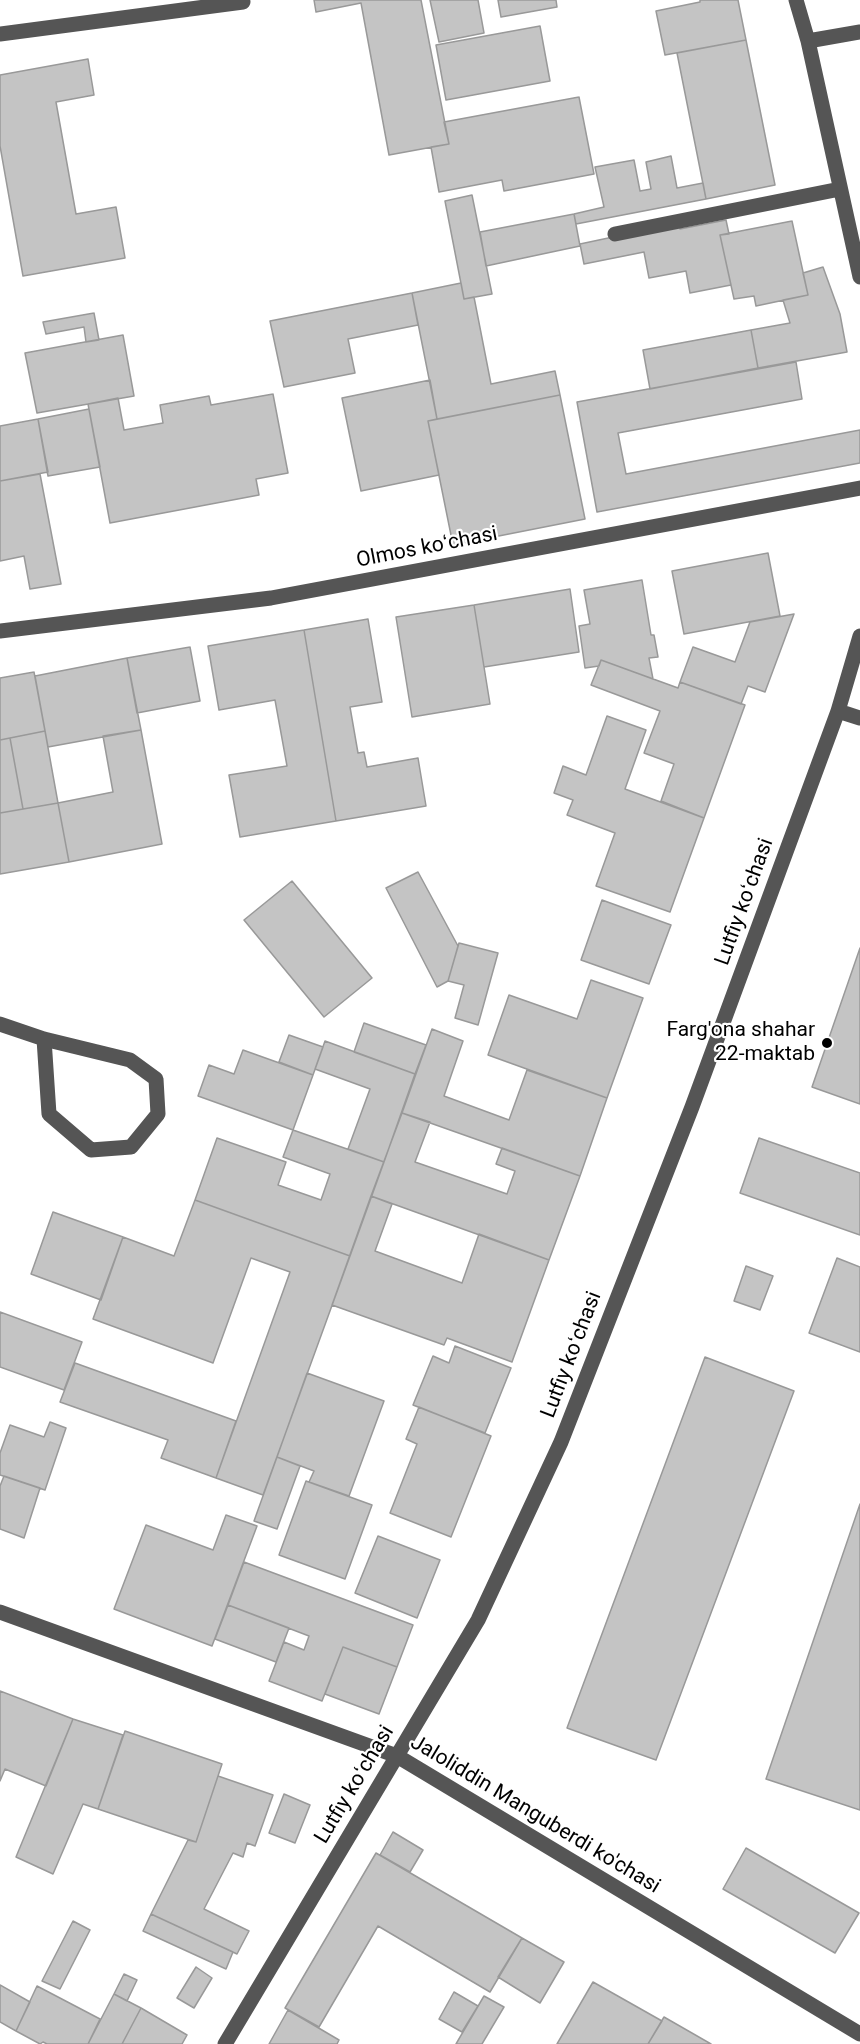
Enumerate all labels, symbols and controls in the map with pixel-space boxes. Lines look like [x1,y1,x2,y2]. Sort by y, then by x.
street label: Olmos koʻchasi [354,522,500,574]
street label: Lutfiy koʻchasi [710,835,780,969]
place label: Farg'ona shahar 22-maktab [666,1018,815,1068]
marker: Farg'ona shahar 22-maktab [820,1036,834,1050]
street label: Lutfiy koʻchasi [536,1288,608,1422]
street label: Lutfiy koʻchasi [310,1721,400,1849]
street label: Jaloliddin Manguberdi ko'chasi [406,1730,664,1900]

